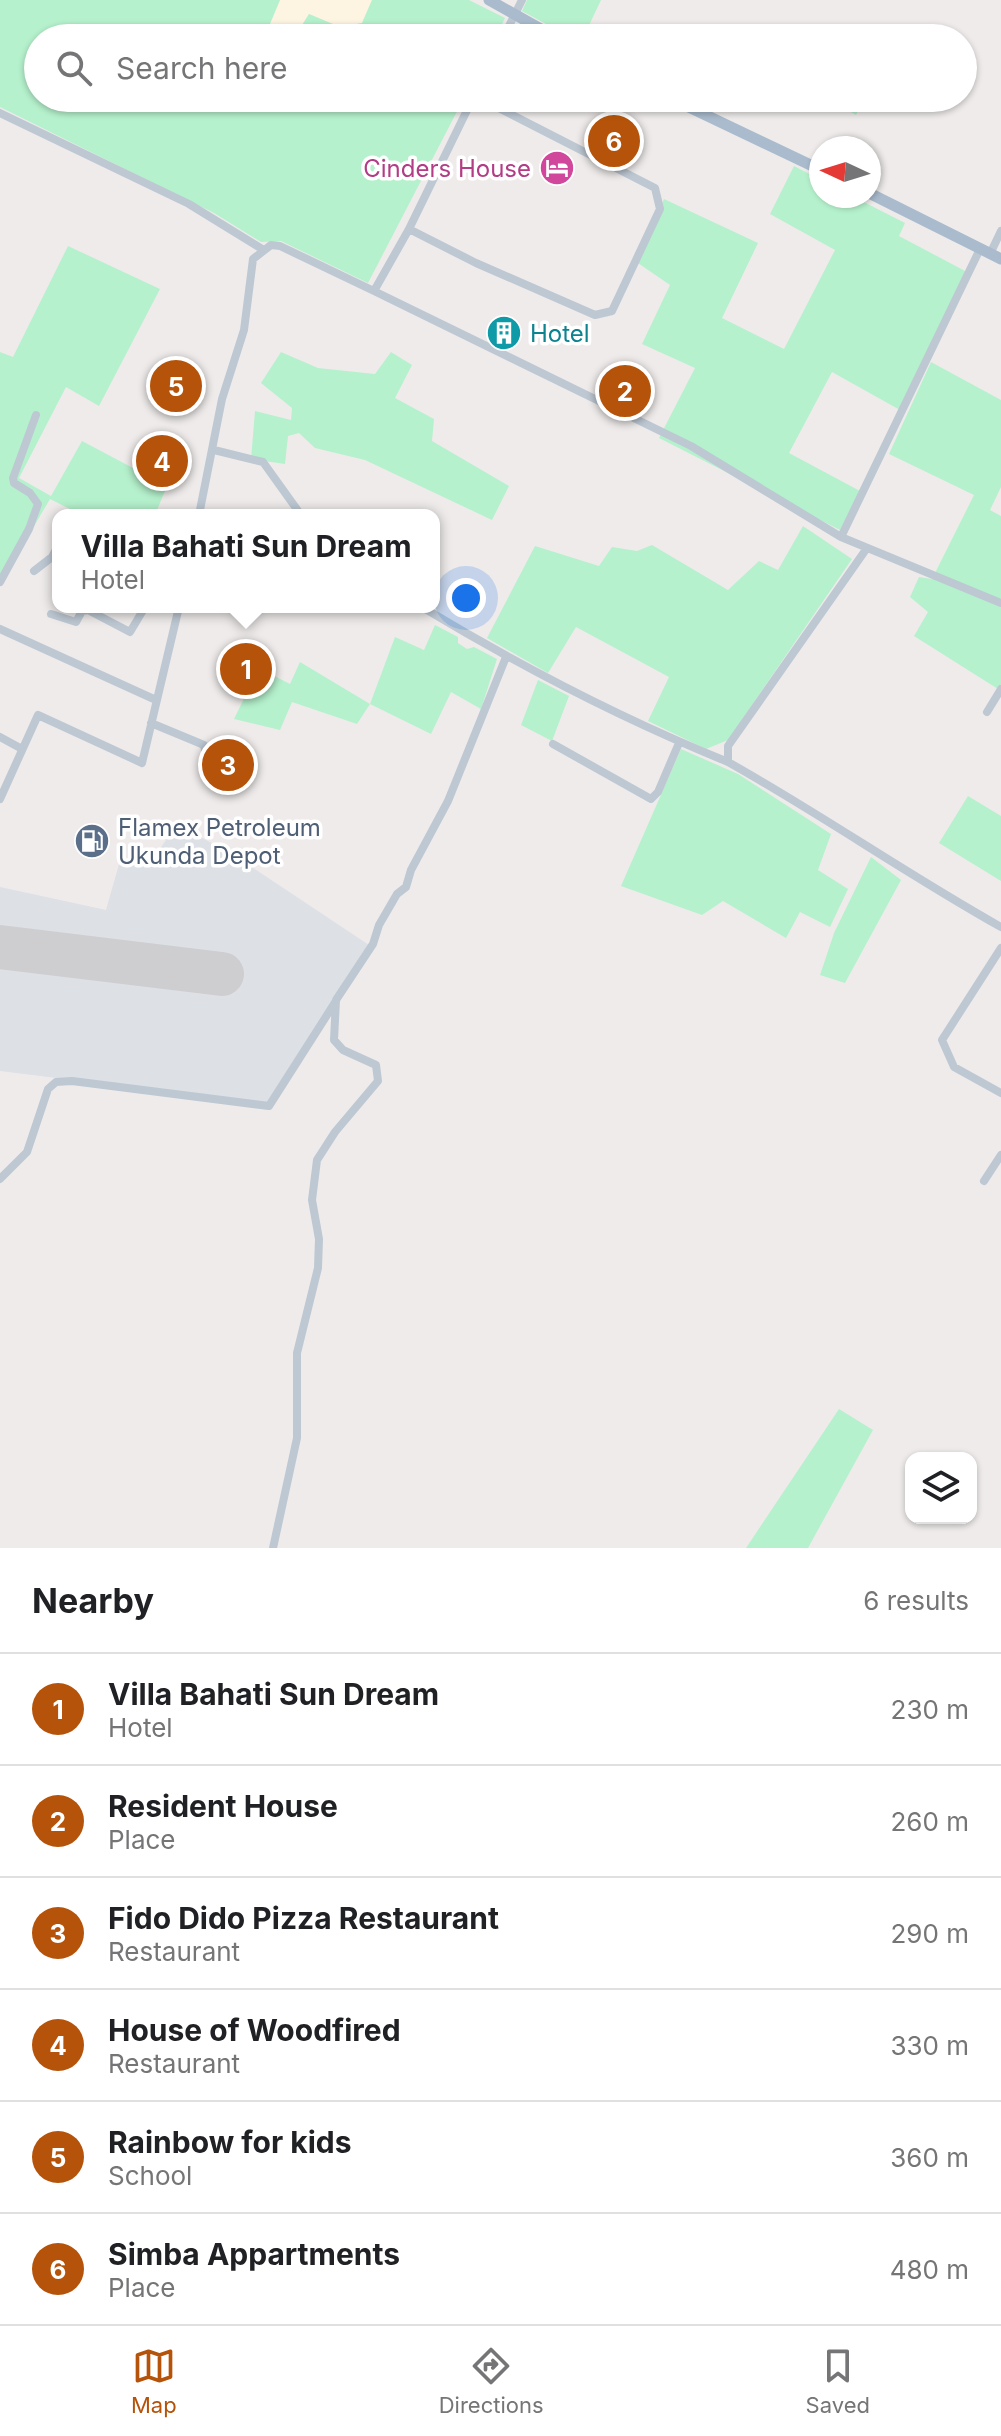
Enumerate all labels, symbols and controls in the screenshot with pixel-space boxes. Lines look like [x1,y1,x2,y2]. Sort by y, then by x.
search box [24,24,977,112]
icon: search [52,46,96,90]
text: Search here [116,50,288,86]
pin: 6 [588,111,640,171]
north arrow [809,136,881,208]
hotel icon: Cinders House [538,149,576,187]
place label: Cinders House [363,154,531,183]
building icon: Hotel [485,314,523,352]
place label: Hotel [530,319,590,348]
pin: 5 [150,356,202,416]
pin: 2 [599,361,651,421]
pin: 4 [136,431,188,491]
popup [52,509,440,613]
text: Villa Bahati Sun Dream [80,528,412,564]
text: Hotel [80,564,145,595]
your location [446,578,486,618]
pin: 1 [220,639,272,699]
pin: 3 [202,735,254,795]
place label: Flamex Petroleum Ukunda Depot [118,813,321,870]
fuel station icon: Flamex Petroleum Ukunda Depot [73,822,111,860]
map controls [905,1452,977,1524]
button: layers [905,1452,977,1524]
text: Nearby [32,1580,154,1621]
text: 6 results [863,1585,969,1616]
text: Villa Bahati Sun Dream [108,1676,439,1712]
text: 1 [52,1694,64,1725]
text: 230 m [891,1694,969,1725]
text: Hotel [108,1712,173,1743]
text: Resident House [108,1788,338,1824]
text: 2 [50,1806,66,1837]
text: 260 m [891,1806,969,1837]
text: Place [108,1824,176,1855]
text: Fido Dido Pizza Restaurant [108,1900,499,1936]
text: 3 [50,1918,66,1949]
text: 290 m [891,1918,969,1949]
text: Restaurant [108,1936,240,1967]
text: House of Woodfired [108,2012,401,2048]
text: 4 [49,2030,67,2061]
text: 330 m [890,2030,969,2061]
text: Restaurant [108,2048,240,2079]
text: Rainbow for kids [108,2124,352,2160]
text: 5 [50,2142,66,2173]
text: 360 m [890,2142,969,2173]
text: School [108,2160,192,2191]
text: Simba Appartments [108,2236,400,2272]
text: 6 [50,2254,66,2285]
text: 480 m [890,2254,969,2285]
text: Place [108,2272,176,2303]
tab: Map [131,2344,177,2418]
tab: Directions [439,2344,544,2418]
tab: Saved [806,2344,870,2418]

